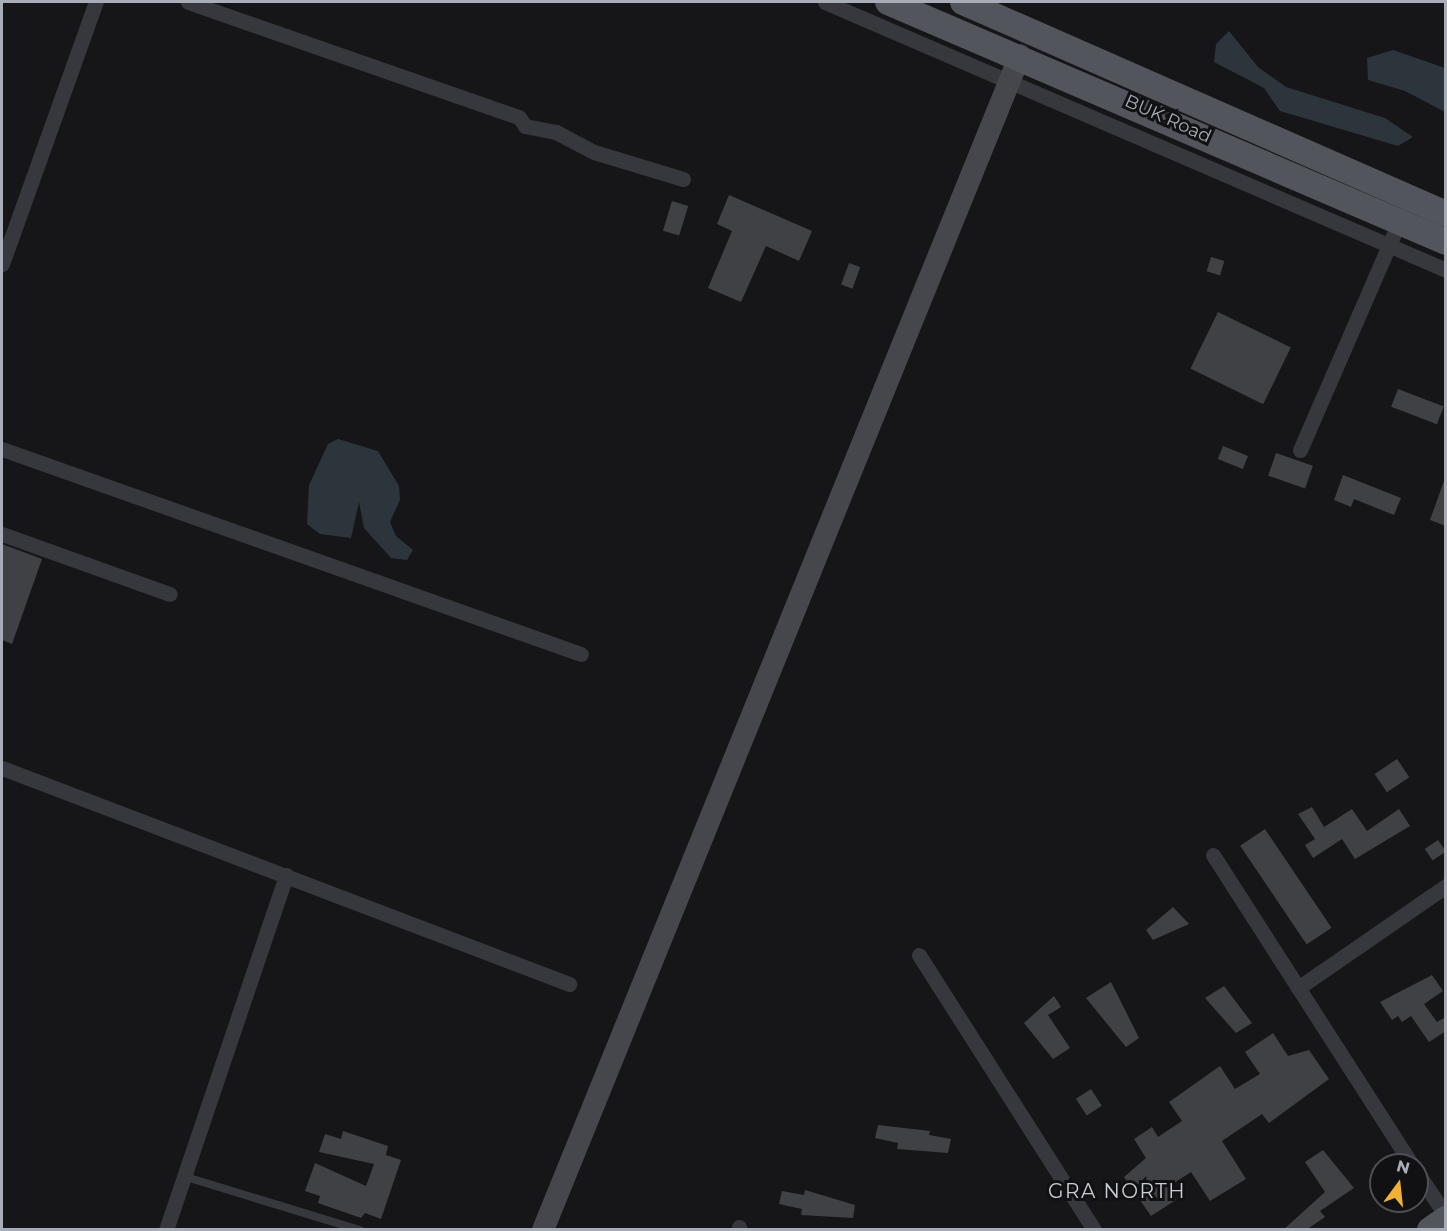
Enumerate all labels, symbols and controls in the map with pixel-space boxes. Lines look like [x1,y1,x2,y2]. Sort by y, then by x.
street label: BUK Road [1121,90,1215,148]
north arrow [1369,1153,1429,1213]
text: N [1395,1156,1412,1178]
district label: GRA NORTH [1048,1179,1186,1203]

